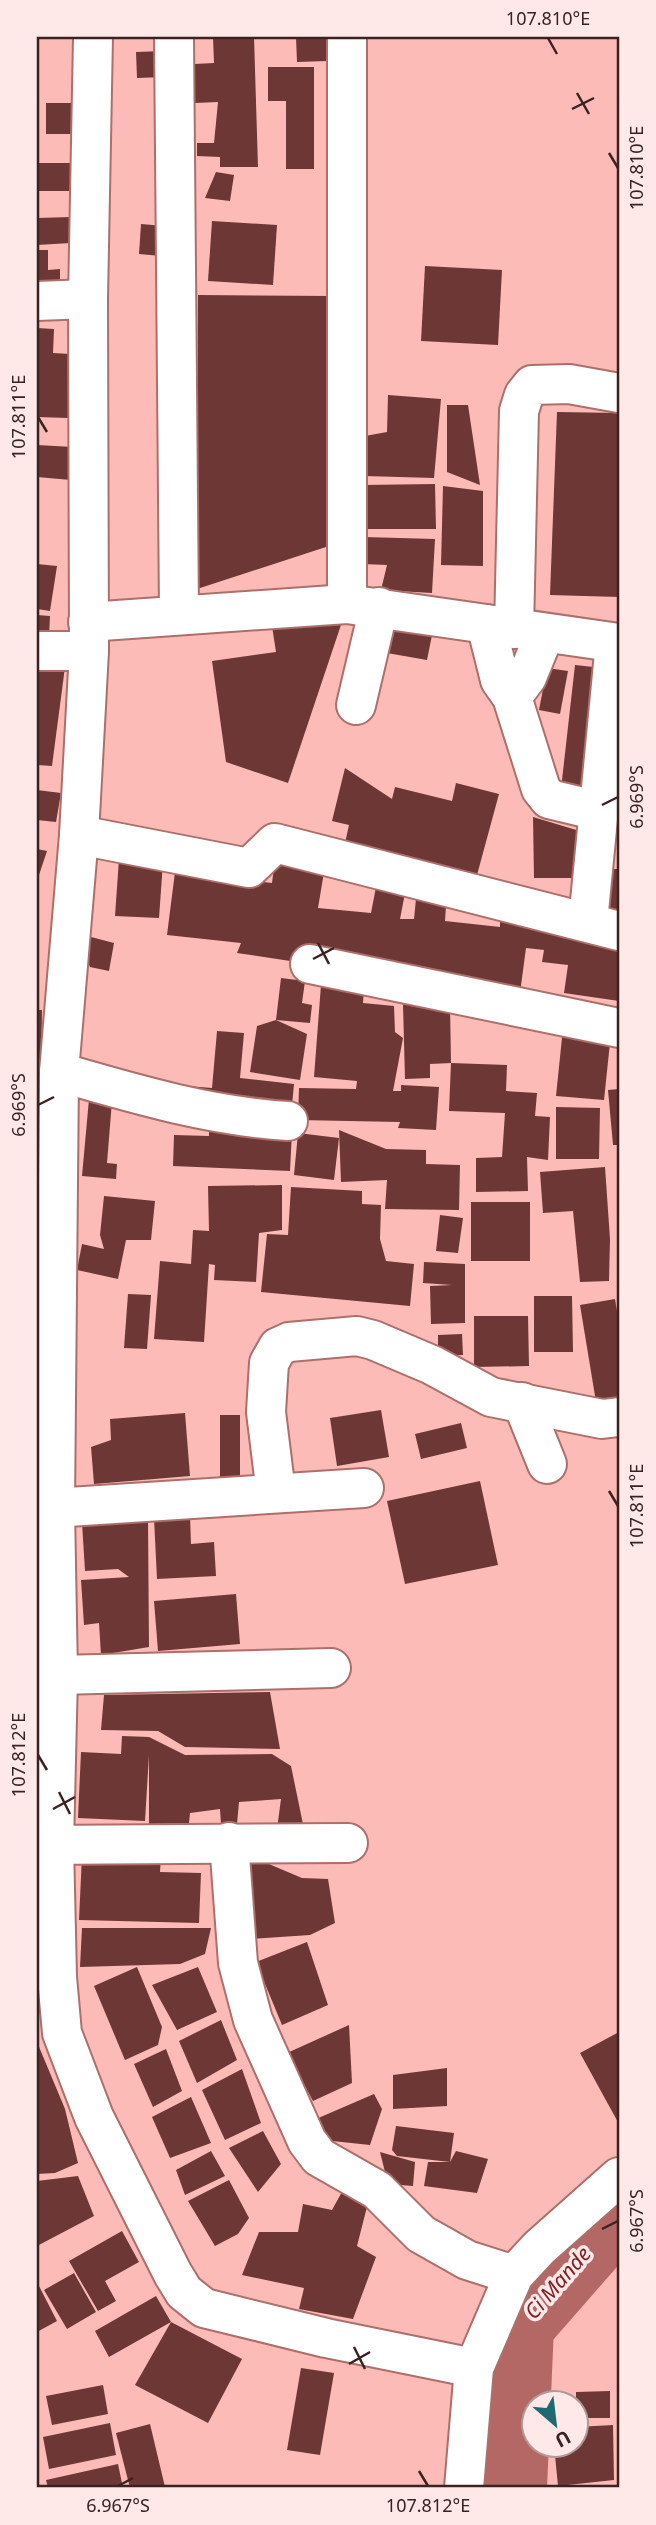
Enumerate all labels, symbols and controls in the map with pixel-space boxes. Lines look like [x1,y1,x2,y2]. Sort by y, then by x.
text: 107.810°E [506,6,590,30]
text: 107.810°E [624,126,648,210]
text: 107.811°E [6,375,30,459]
text: 6.969°S [624,765,648,829]
text: 6.969°S [6,1073,30,1137]
text: 107.811°E [624,1464,648,1548]
text: 107.812°E [6,1713,30,1797]
text: 6.967°S [624,2189,648,2253]
water label: Ci Mande [518,2240,597,2325]
north arrow [520,2388,590,2458]
text: U [551,2424,575,2454]
text: 6.967°S [86,2493,150,2517]
text: 107.812°E [386,2493,470,2517]

